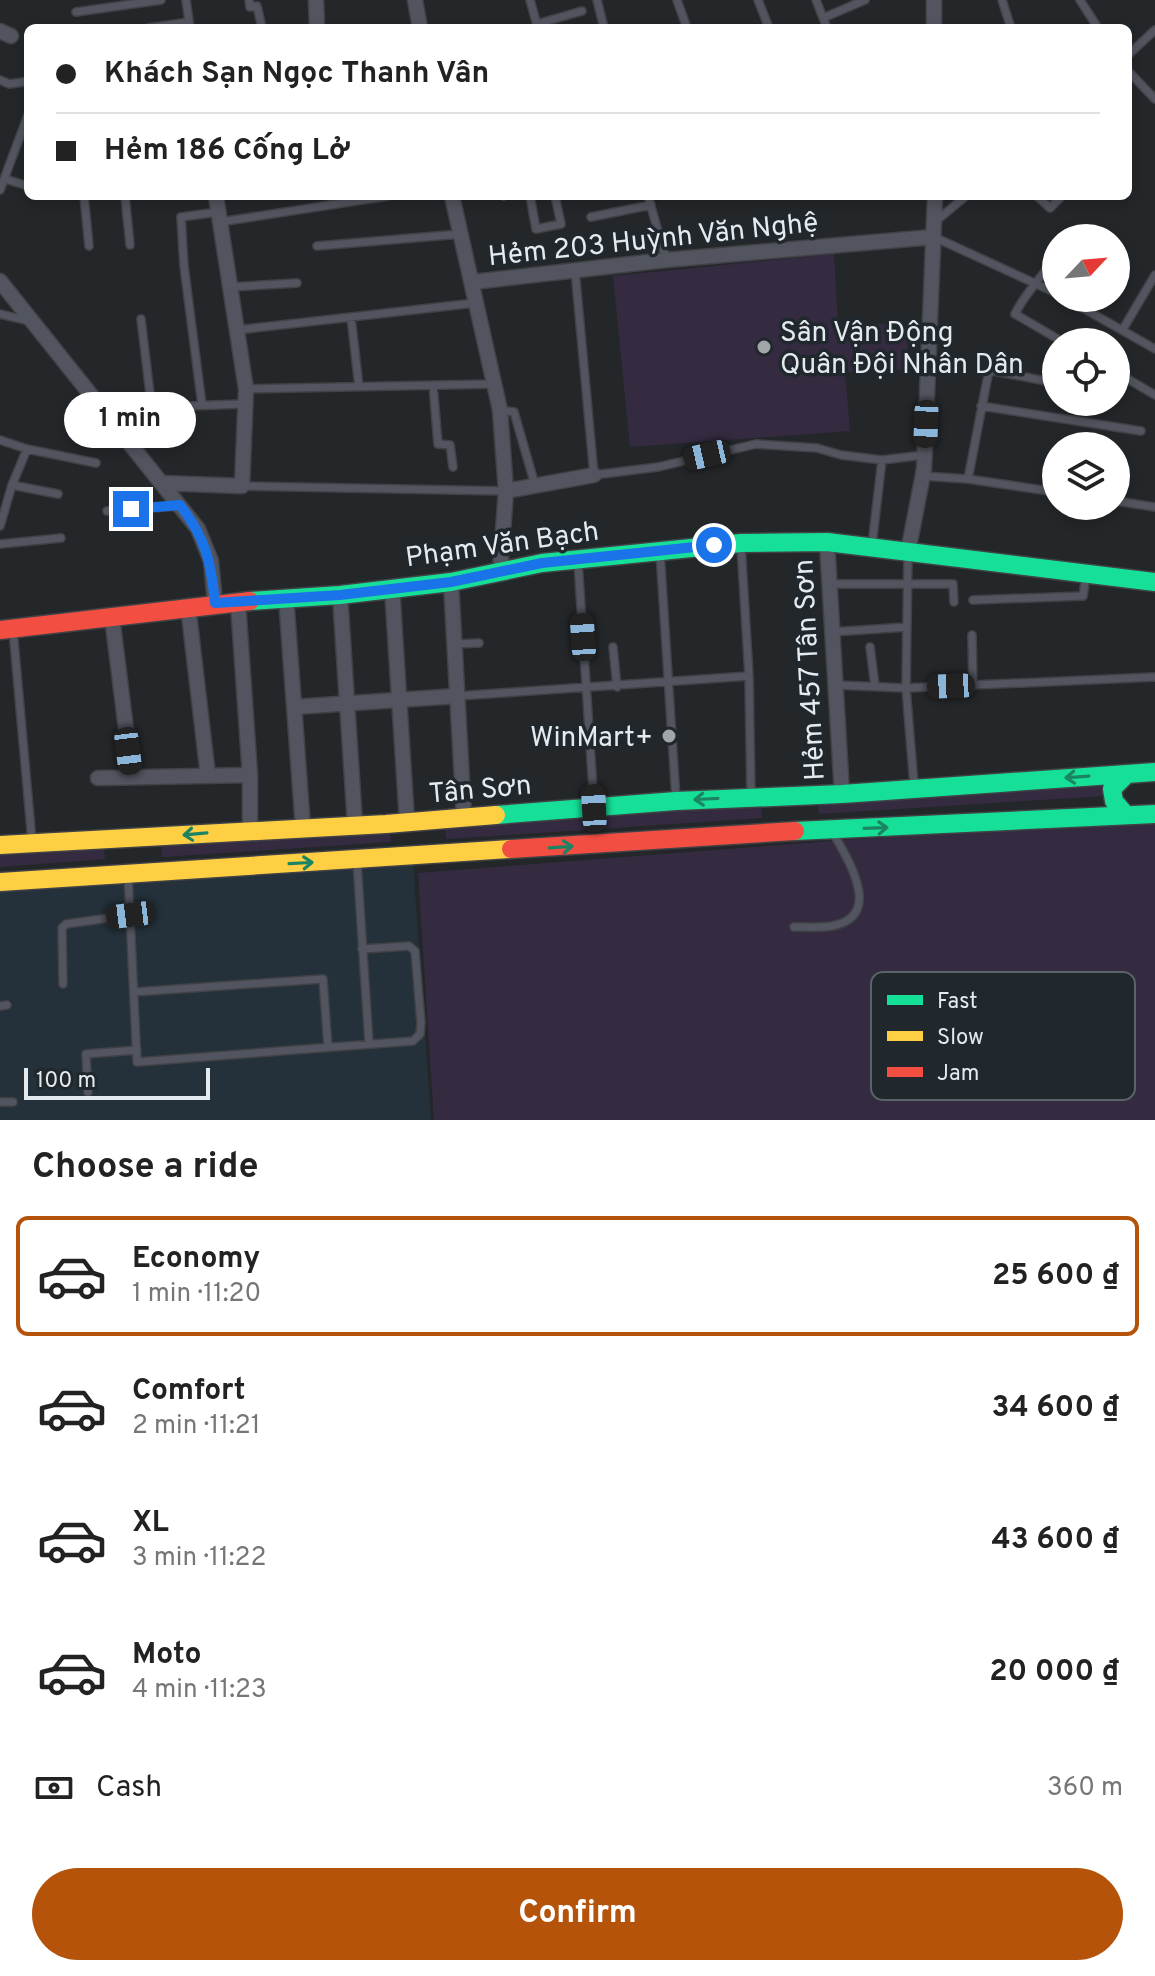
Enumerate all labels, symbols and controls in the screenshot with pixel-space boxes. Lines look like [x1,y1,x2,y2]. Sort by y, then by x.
text: Khách Sạn Ngọc Thanh Vân [104,56,489,93]
text: Hẻm 186 Cống Lở [104,133,350,170]
street label: Hẻm 203 Huỳnh Văn Nghệ [486,206,820,276]
north arrow [1042,224,1130,312]
map controls [1042,224,1130,520]
place label: Sân Vận Động Quân Đội Nhân Dân [780,316,1024,384]
button: locate [1042,328,1130,416]
marker: Sân Vận Động Quân Đội Nhân Dân [755,338,773,356]
callout: 1 min [65,393,197,449]
car [913,400,939,448]
text: 1 min [99,403,161,436]
button: layers [1042,432,1130,520]
car [681,438,733,472]
route end [113,491,149,527]
street label: Phạm Văn Bạch [403,515,601,577]
route start [696,527,732,563]
street label: Hẻm 457 Tân Sơn [787,558,835,781]
car [569,612,597,662]
car [927,673,975,699]
place label: WinMart+ [530,721,653,757]
car [113,726,143,776]
marker: WinMart+ [660,727,678,745]
street label: Tân Sơn [427,769,533,813]
one-way arrow [1064,770,1091,785]
car [581,783,607,833]
one-way arrow [693,792,720,807]
one-way arrow [862,820,889,835]
one-way arrow [182,827,209,842]
one-way arrow [547,839,574,854]
one-way arrow [287,855,314,870]
car [105,900,155,930]
legend [871,972,1135,1100]
text: Fast [937,989,978,1016]
text: Slow [937,1025,984,1052]
text: Jam [937,1061,980,1088]
scale bar [24,1064,210,1100]
text: 100 m [36,1068,96,1095]
text: Choose a ride [32,1145,258,1191]
icon: car [36,1240,108,1312]
text: Economy [132,1241,260,1278]
text: 25 600 ₫ [992,1258,1119,1295]
text: 1 min · 11:20 [132,1278,261,1311]
icon: car [36,1372,108,1444]
text: Comfort [132,1373,245,1410]
text: 34 600 ₫ [991,1390,1119,1427]
text: 2 min · 11:21 [132,1410,260,1443]
icon: car [36,1504,108,1576]
text: XL [132,1505,169,1542]
text: 43 600 ₫ [991,1522,1119,1559]
text: 3 min · 11:22 [132,1542,266,1575]
icon: car [36,1636,108,1708]
text: Moto [132,1637,202,1674]
text: 20 000 ₫ [989,1654,1119,1691]
text: 4 min · 11:23 [132,1674,267,1707]
icon: cash [32,1766,76,1810]
text: Cash [96,1770,162,1807]
text: 360 m [1047,1772,1123,1805]
button: Confirm [32,1868,1123,1960]

